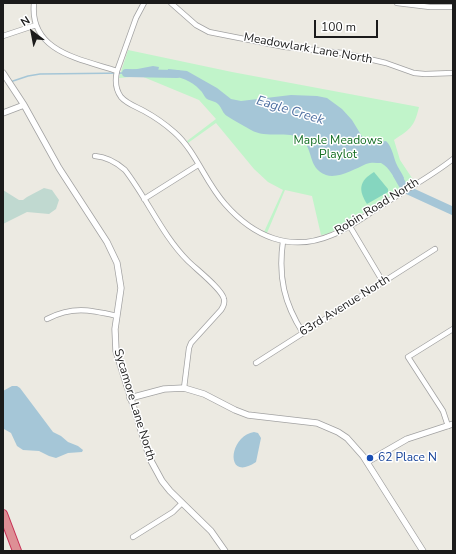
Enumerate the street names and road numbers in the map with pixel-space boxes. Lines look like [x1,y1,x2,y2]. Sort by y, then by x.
street label: Meadowlark Lane North [243,31,373,67]
street label: Robin Road North [332,175,422,239]
street label: 63rd Avenue North [297,272,393,340]
street label: Sycamore Lane North [110,347,158,463]

